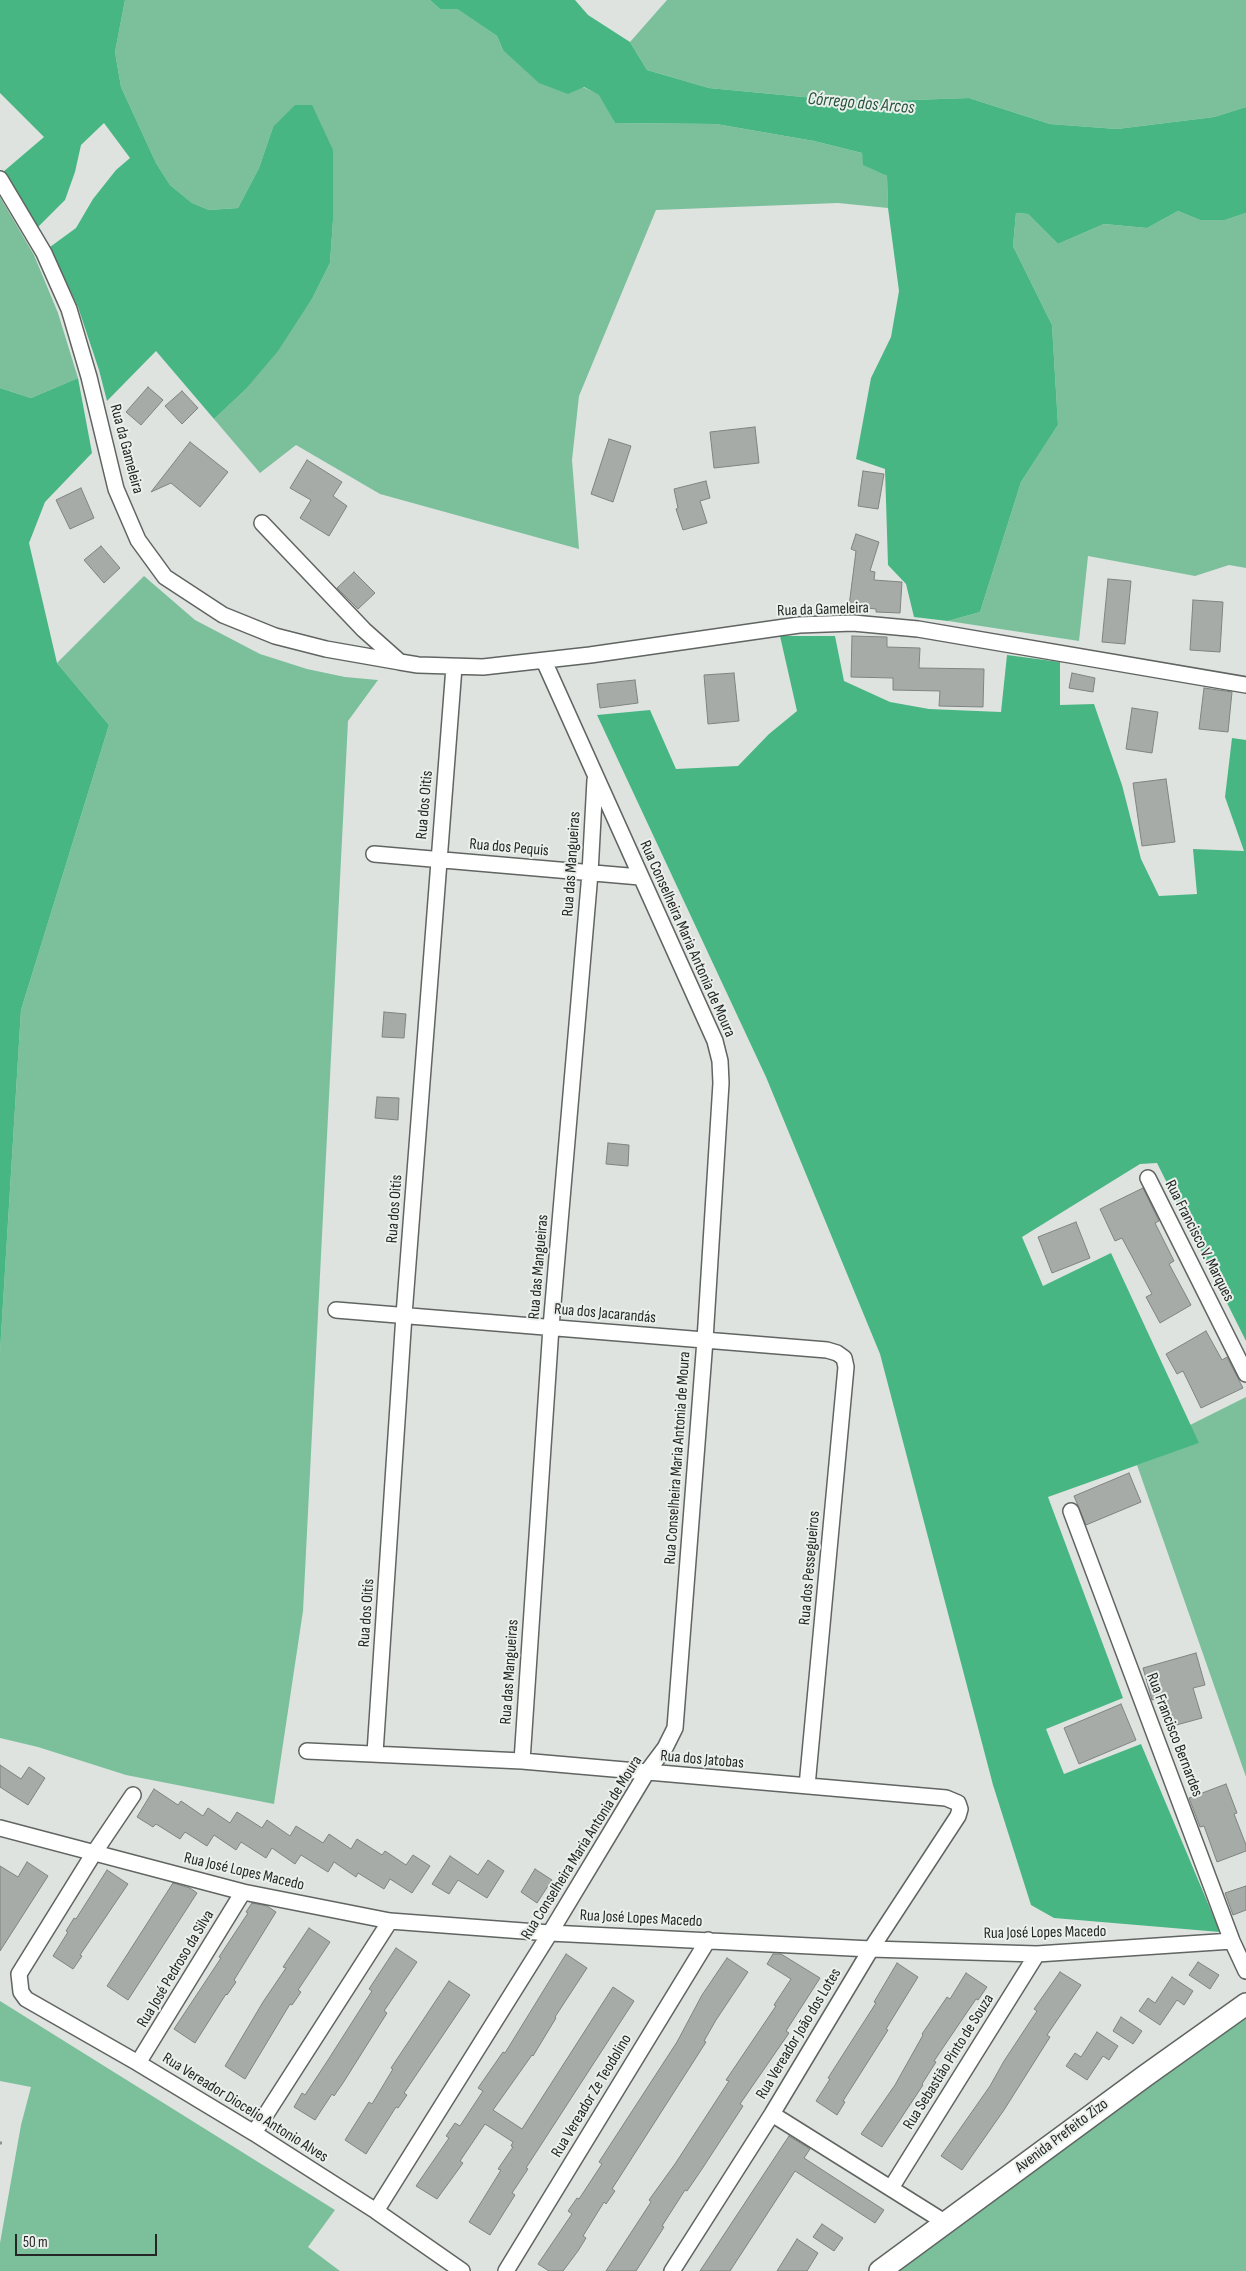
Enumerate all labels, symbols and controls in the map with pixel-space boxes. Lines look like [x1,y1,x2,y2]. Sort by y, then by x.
water label: Córrego dos Arcos [807,89,915,119]
street label: Rua da Gameleira [105,402,147,496]
street label: Rua da Gameleira [777,599,869,621]
street label: Rua dos Oitis [412,770,438,840]
street label: Rua das Mangueiras [559,811,585,917]
street label: Rua dos Pequis [468,835,550,861]
street label: Rua Conselheira Maria Antonia de Moura [635,838,739,1040]
street label: Rua dos Oitis [383,1174,407,1244]
street label: Rua Francisco V. Marques [1160,1177,1238,1305]
street label: Rua das Mangueiras [525,1214,553,1320]
street label: Rua dos Jacarandás [553,1300,657,1328]
street label: Rua Conselheira Maria Antonia de Moura [661,1351,695,1565]
street label: Rua dos Pessegueiros [795,1510,825,1626]
street label: Rua dos Oitis [355,1578,379,1648]
street label: Rua das Mangueiras [497,1619,523,1725]
street label: Rua Francisco Bernardes [1142,1670,1206,1800]
street label: Rua dos Jatobas [659,1747,745,1773]
street label: Rua Conselheira Maria Antonia de Moura [517,1752,647,1944]
street label: Rua José Lopes Macedo [182,1849,306,1895]
street label: Rua José Lopes Macedo [579,1906,703,1932]
street label: Rua José Pedroso da Silva [133,1907,219,2031]
street label: Rua José Lopes Macedo [983,1922,1107,1944]
street label: Rua Vereador João dos Lotes [752,1965,846,2103]
street label: Rua Sebastião Pinto de Souza [899,1991,999,2133]
street label: Rua Vereador Ze Teodolino [548,2031,636,2161]
street label: Rua Vereador Diocelio Antonio Alves [159,2049,331,2167]
street label: Avenida Prefeito Zizo [1012,2095,1112,2177]
scale bar [18,2224,160,2256]
text: 50 m [23,2233,48,2252]

